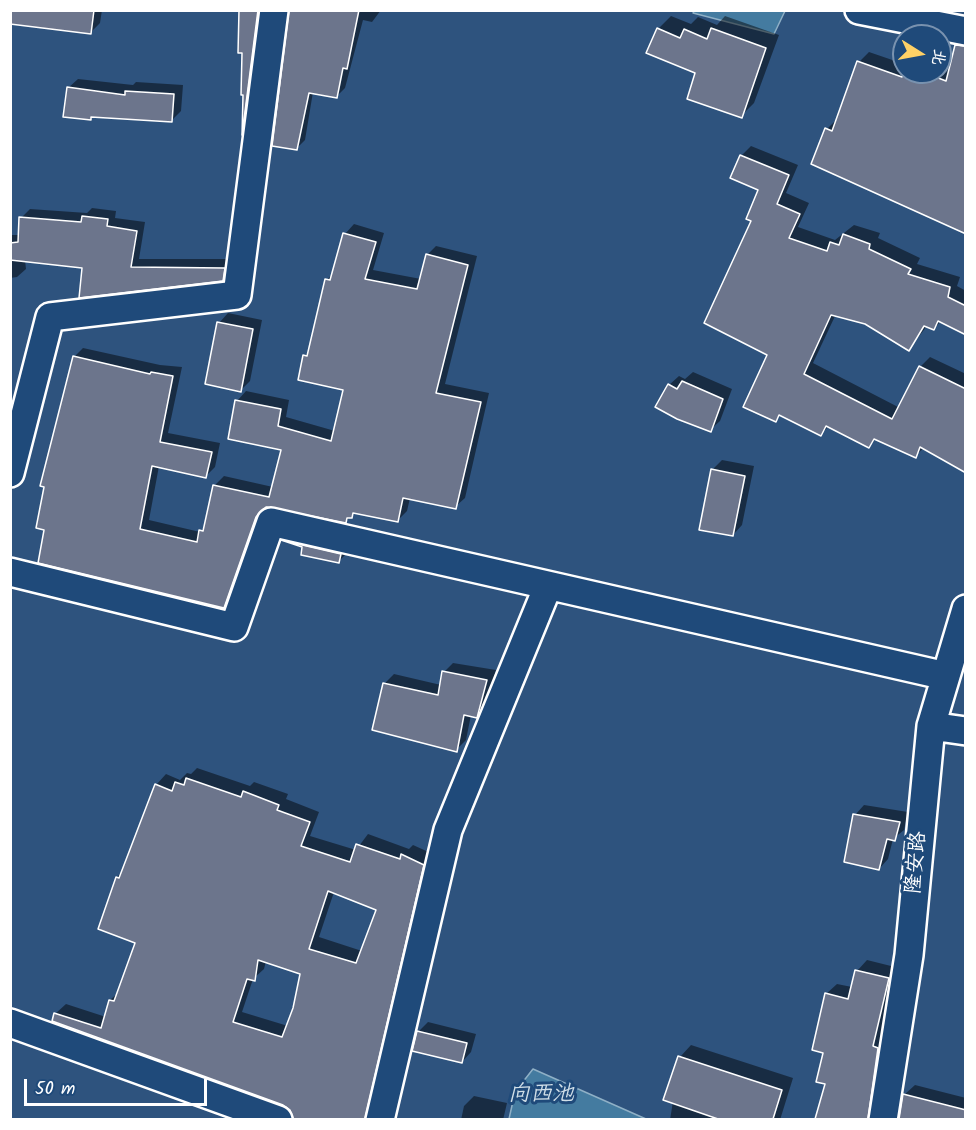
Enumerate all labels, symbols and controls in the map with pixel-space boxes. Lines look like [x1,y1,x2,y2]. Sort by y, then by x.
north arrow [892,24,952,84]
text: 北 [924,47,952,67]
street label: 隆安路 [903,831,933,895]
scale bar [27,1067,210,1105]
text: 50 m [35,1075,75,1104]
water label: 向西池 [508,1083,574,1109]

